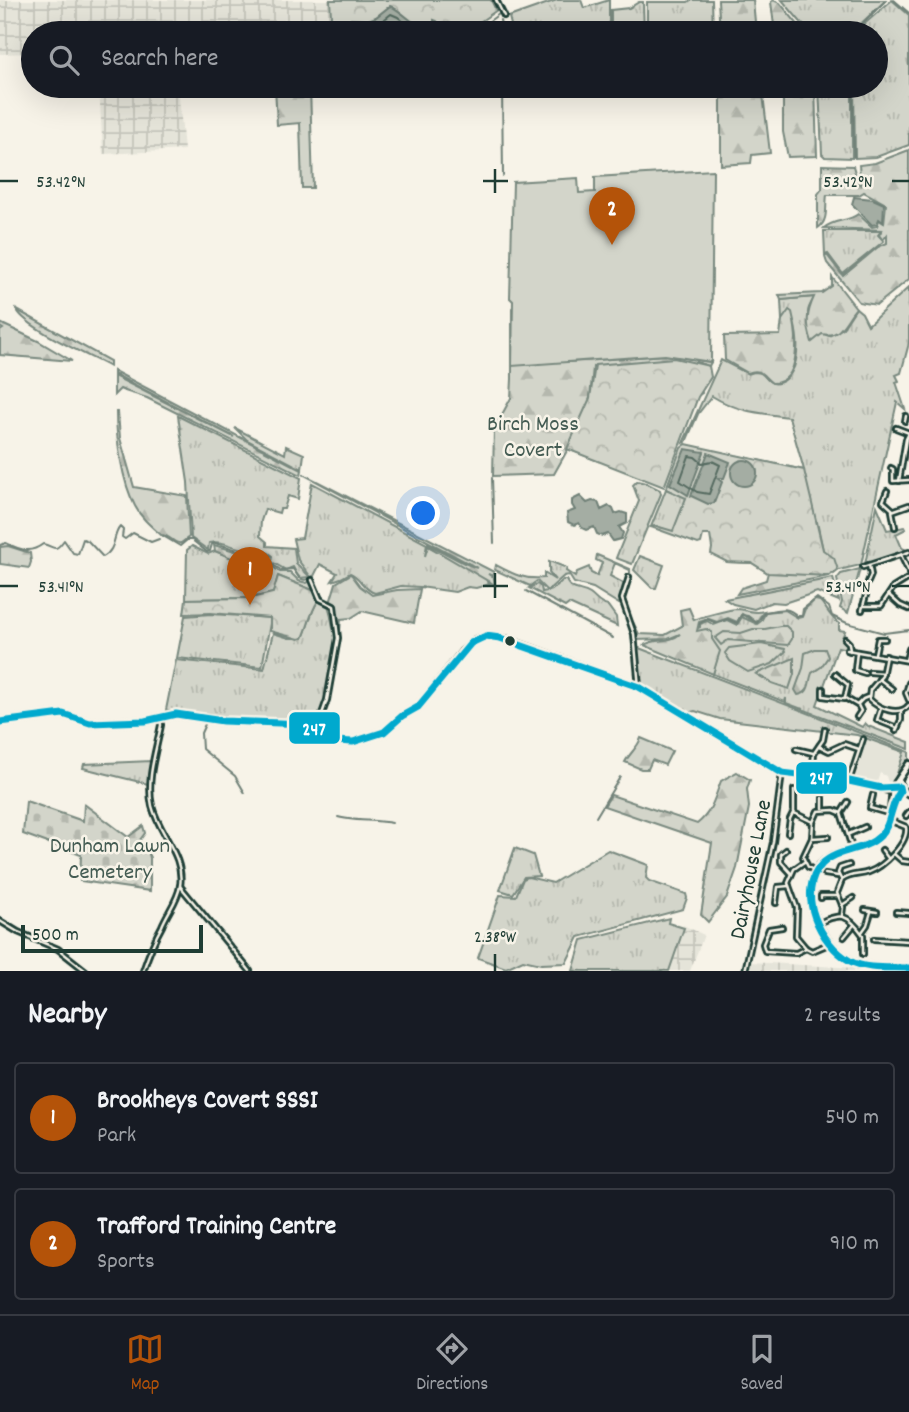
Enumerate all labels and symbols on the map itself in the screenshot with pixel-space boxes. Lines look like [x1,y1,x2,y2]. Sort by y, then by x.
text: 53.42°N [36,171,86,196]
text: 53.42°N [823,171,873,196]
pin: 2 [589,187,635,245]
park label: Birch Moss Covert [487,409,579,468]
your location [406,496,440,530]
pin: 1 [227,547,273,605]
text: 53.41°N [38,576,84,601]
text: 53.41°N [825,576,871,601]
unlabelled marker [503,634,517,648]
line badge: 247 [288,711,341,745]
text: 247 [302,718,326,745]
line badge: 247 [795,761,848,795]
text: 247 [809,767,833,794]
street label: Dairyhouse Lane [723,797,782,942]
park label: Dunham Lawn Cemetery [50,831,170,890]
scale bar [21,922,203,954]
text: 2.38°W [474,926,517,951]

